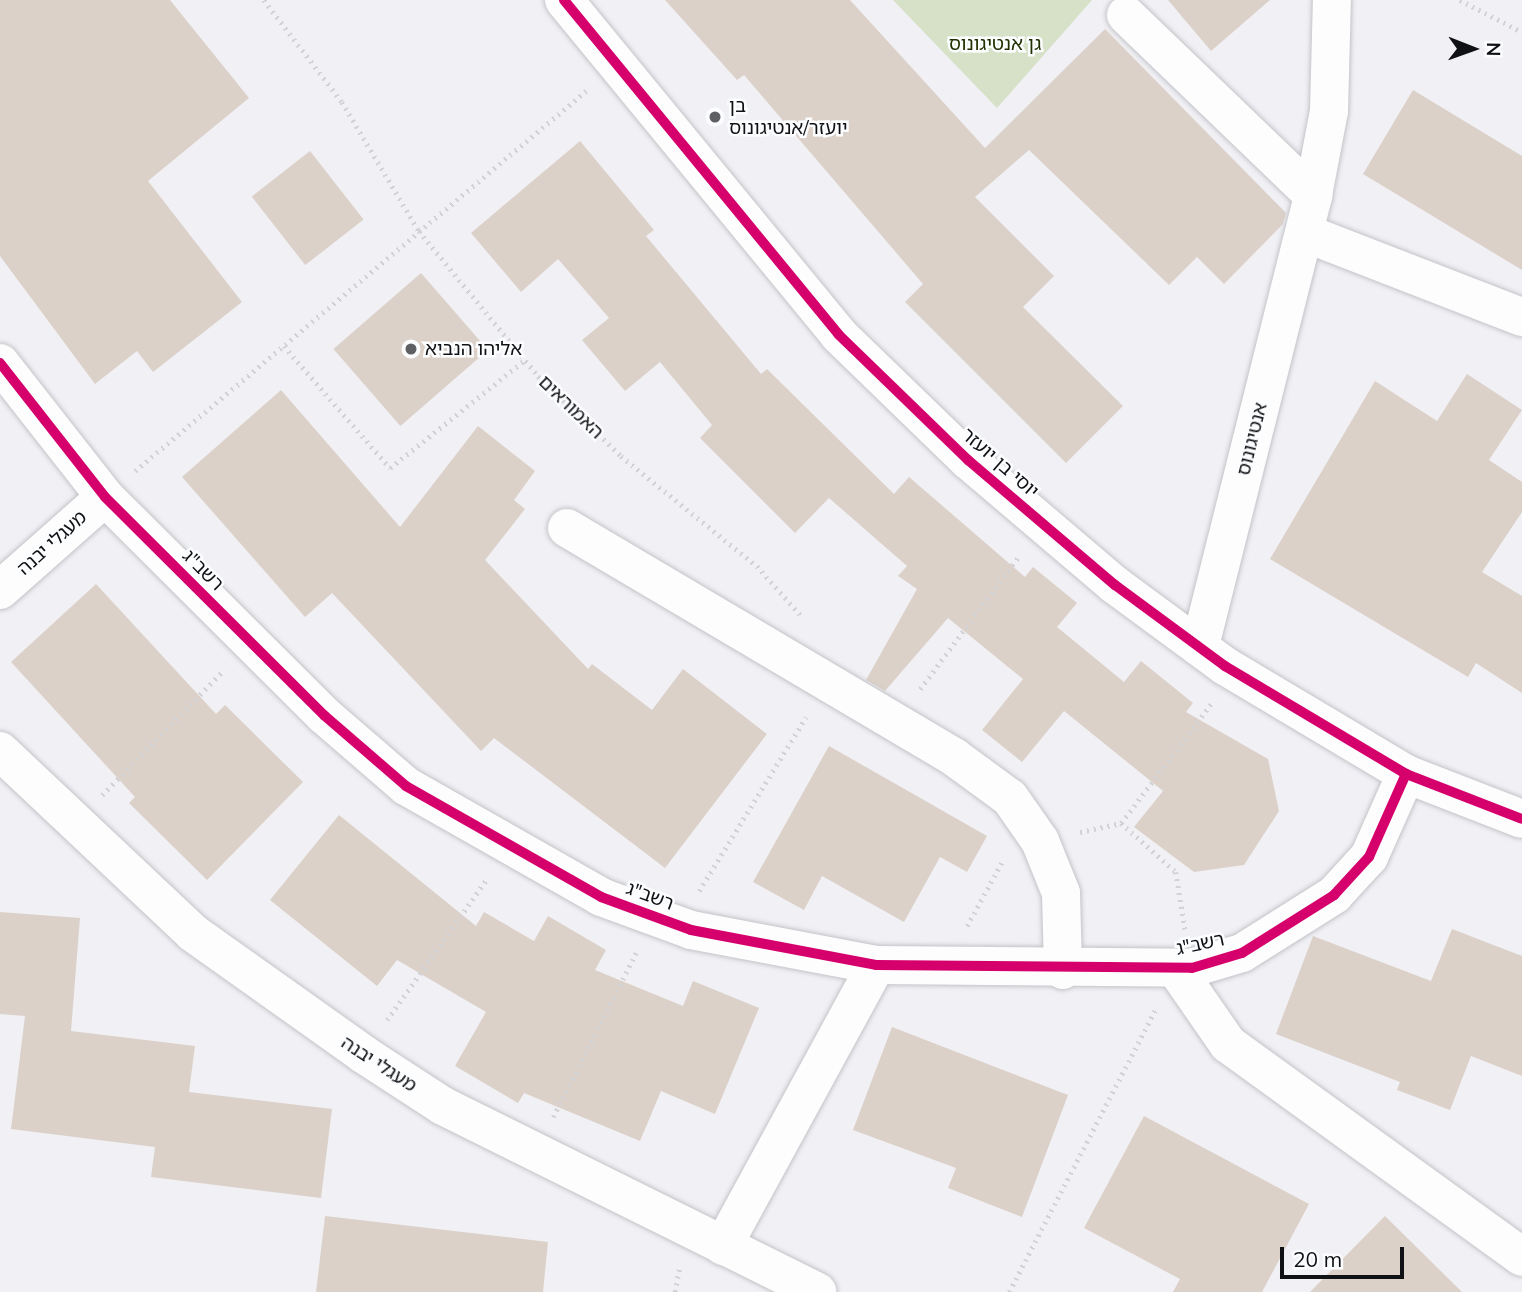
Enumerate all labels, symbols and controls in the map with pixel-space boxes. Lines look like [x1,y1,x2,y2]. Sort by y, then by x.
north arrow [1438,14,1508,84]
park label: גן אנטיגונוס [949,33,1041,55]
text: N [1482,42,1506,57]
place label: בן יועזר/אנטיגונוס [729,95,848,139]
marker: בן יועזר/אנטיגונוס [707,109,723,125]
place label: אליהו הנביא [425,338,522,360]
marker: אליהו הנביא [403,341,419,357]
street label: האמוראים [534,370,608,444]
street label: אנטיגונוס [1232,400,1272,478]
street label: יוסי בן יועזר [957,423,1043,503]
street label: מעגלי יבנה [13,506,91,580]
street label: רשב"ג [178,545,228,595]
street label: רשב"ג [623,877,677,915]
street label: רשב"ג [1174,928,1226,960]
street label: מעגלי יבנה [337,1031,421,1097]
scale bar [1284,1232,1408,1276]
text: 20 m [1293,1246,1342,1272]

